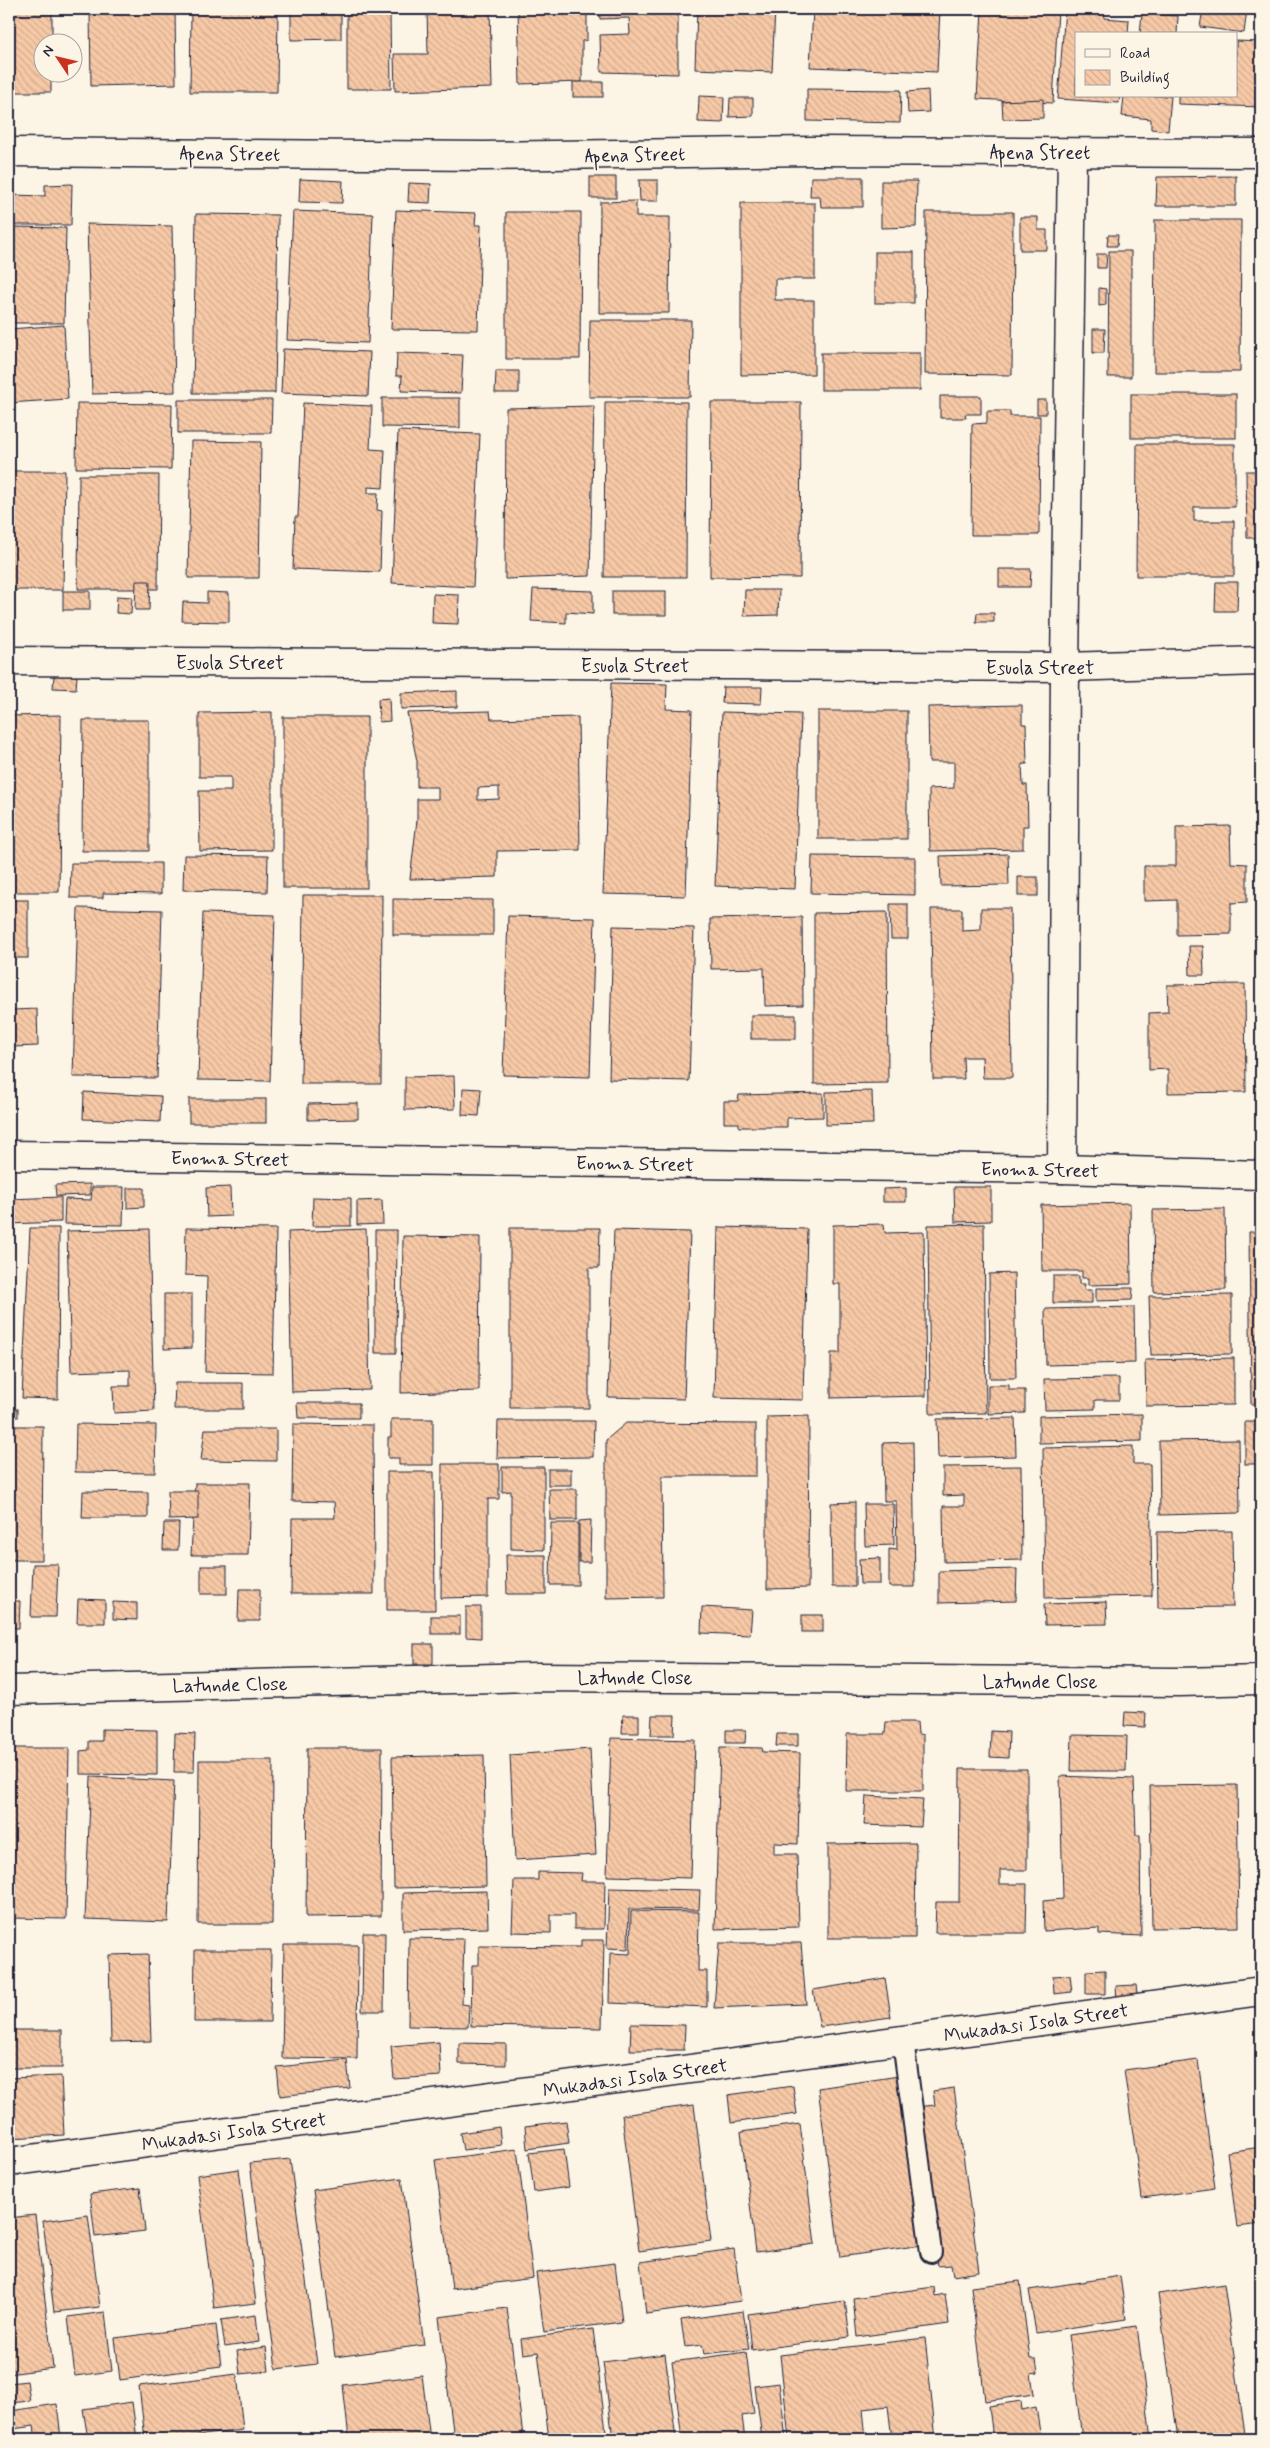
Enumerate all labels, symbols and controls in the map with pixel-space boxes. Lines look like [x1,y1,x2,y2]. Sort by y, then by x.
north arrow [32,32,82,82]
legend [1075,32,1238,98]
text: N [38,42,58,60]
text: Road [1120,44,1150,64]
text: Building [1120,68,1170,89]
street label: Apena Street [179,141,280,170]
street label: Apena Street [990,141,1090,168]
street label: Apena Street [585,142,686,171]
street label: Esuola Street [176,651,284,676]
street label: Esuola Street [581,654,689,679]
street label: Esuola Street [986,656,1094,681]
street label: Enoma Street [171,1146,289,1173]
street label: Enoma Street [576,1151,694,1178]
street label: Enoma Street [981,1157,1099,1184]
street label: Latunde Close [577,1666,693,1691]
street label: Latunde Close [982,1670,1098,1695]
street label: Latunde Close [172,1672,288,1699]
street label: Mukadasi Isola Street [942,1998,1130,2049]
street label: Mukadasi Isola Street [541,2053,729,2104]
street label: Mukadasi Isola Street [140,2107,328,2158]

